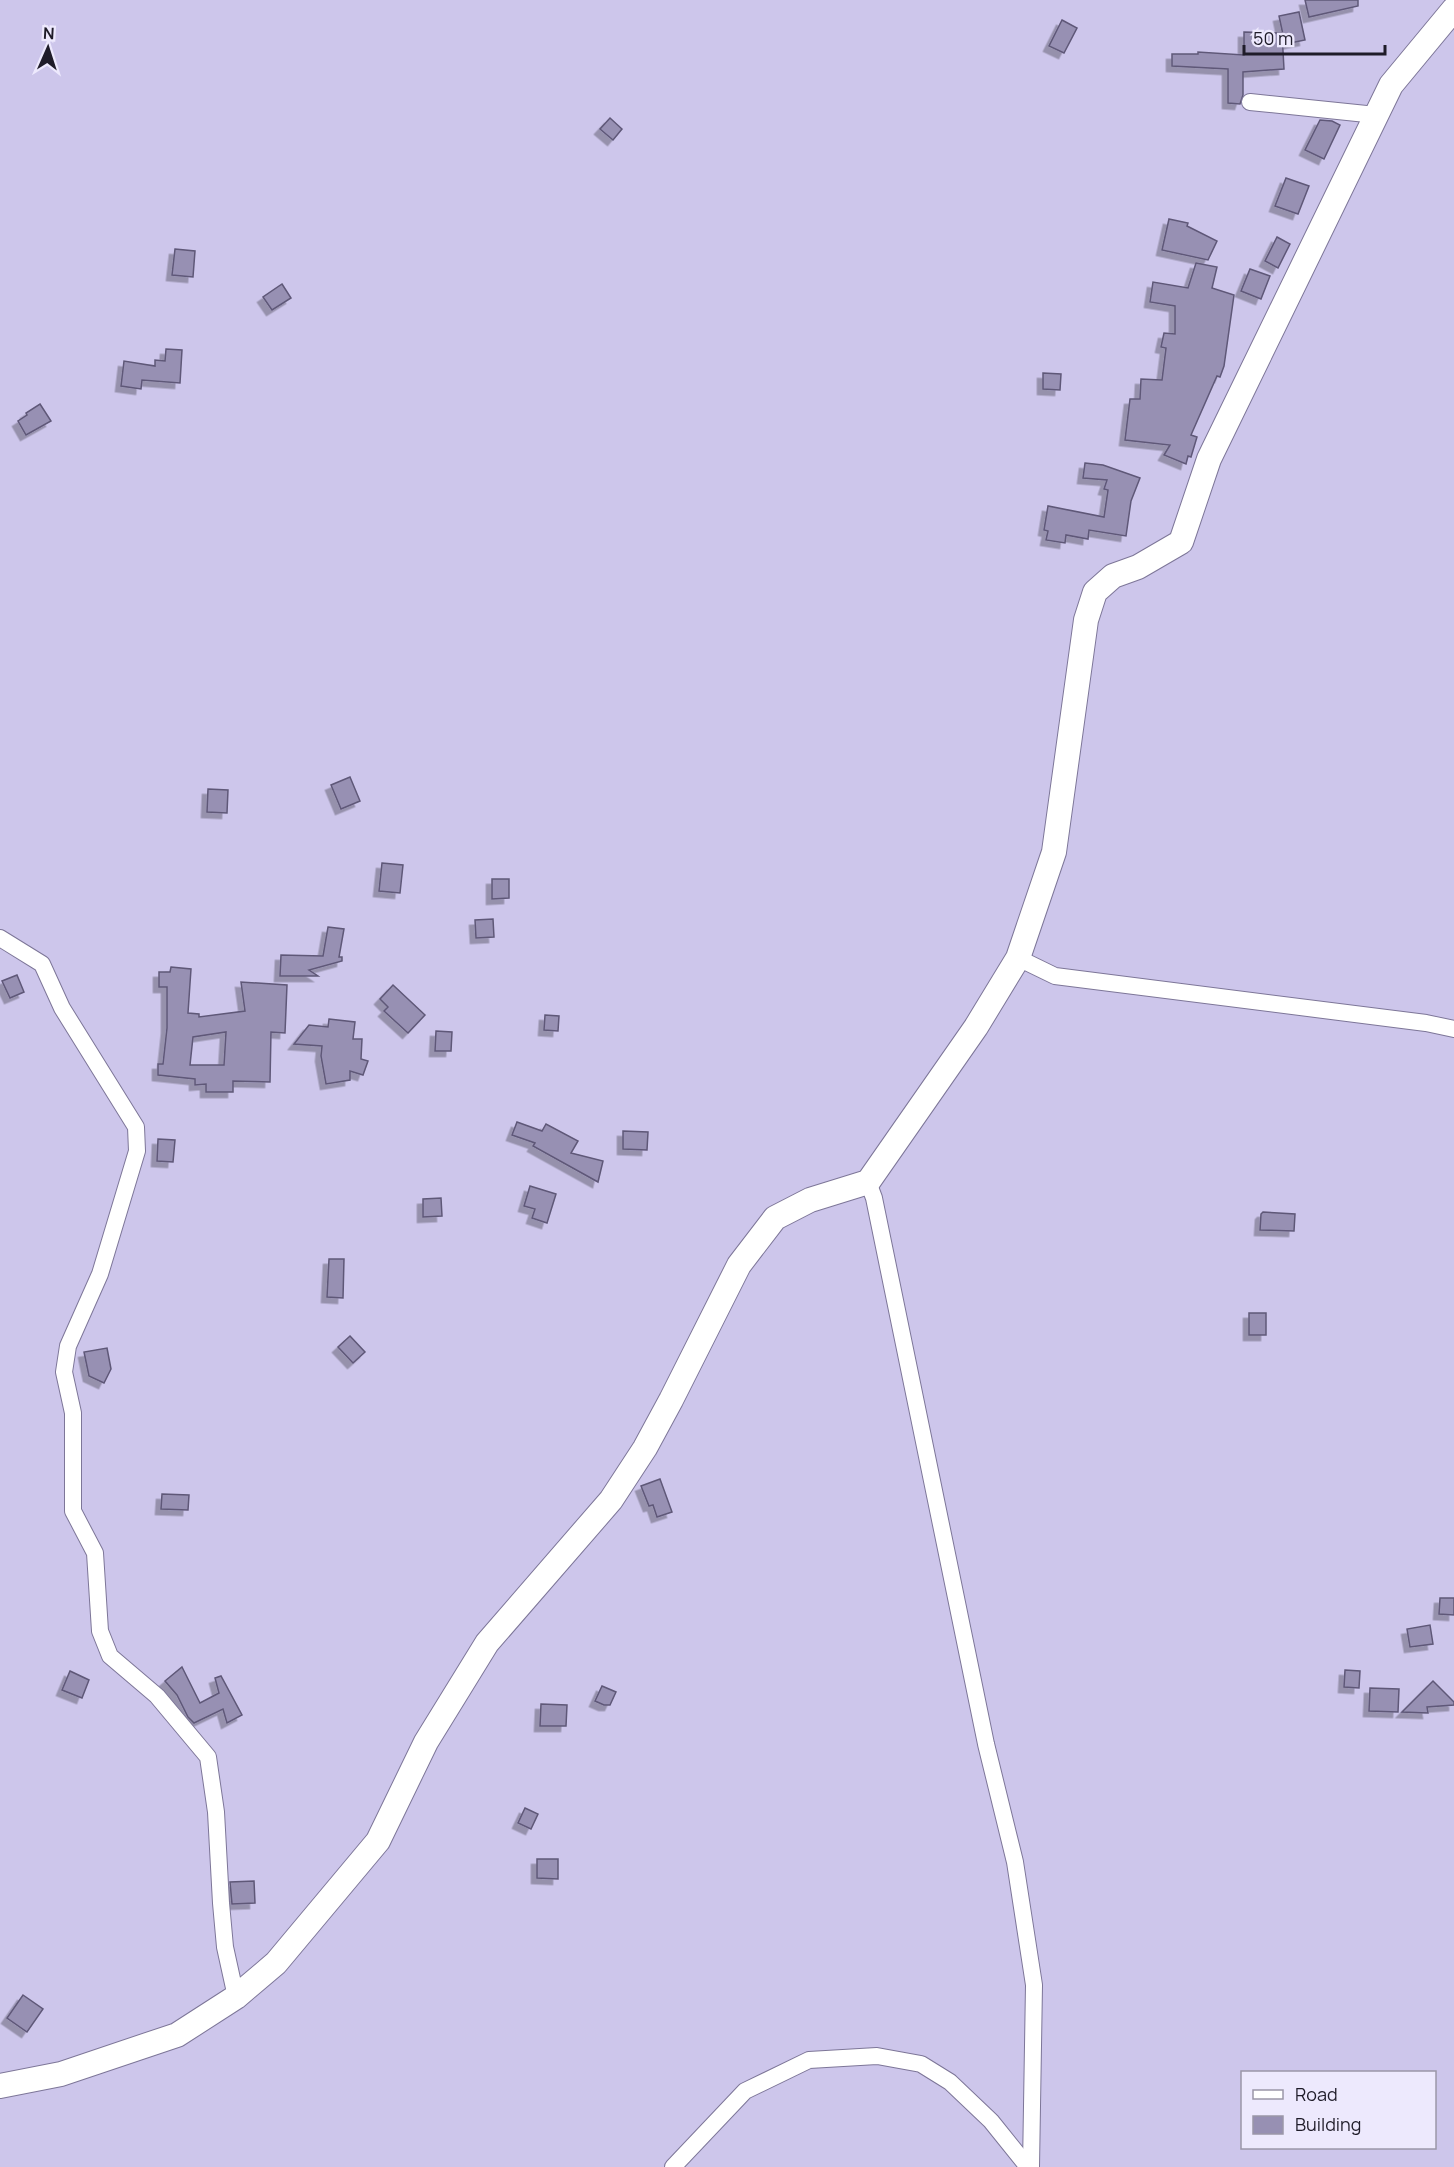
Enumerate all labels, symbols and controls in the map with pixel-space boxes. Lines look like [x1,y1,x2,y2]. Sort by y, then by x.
north arrow [18,18,78,78]
scale bar [1244,18,1385,56]
text: N [42,22,55,44]
text: 50 m [1253,26,1293,50]
legend [1241,2071,1436,2149]
text: Road [1295,2082,1338,2106]
text: Building [1295,2112,1361,2136]

